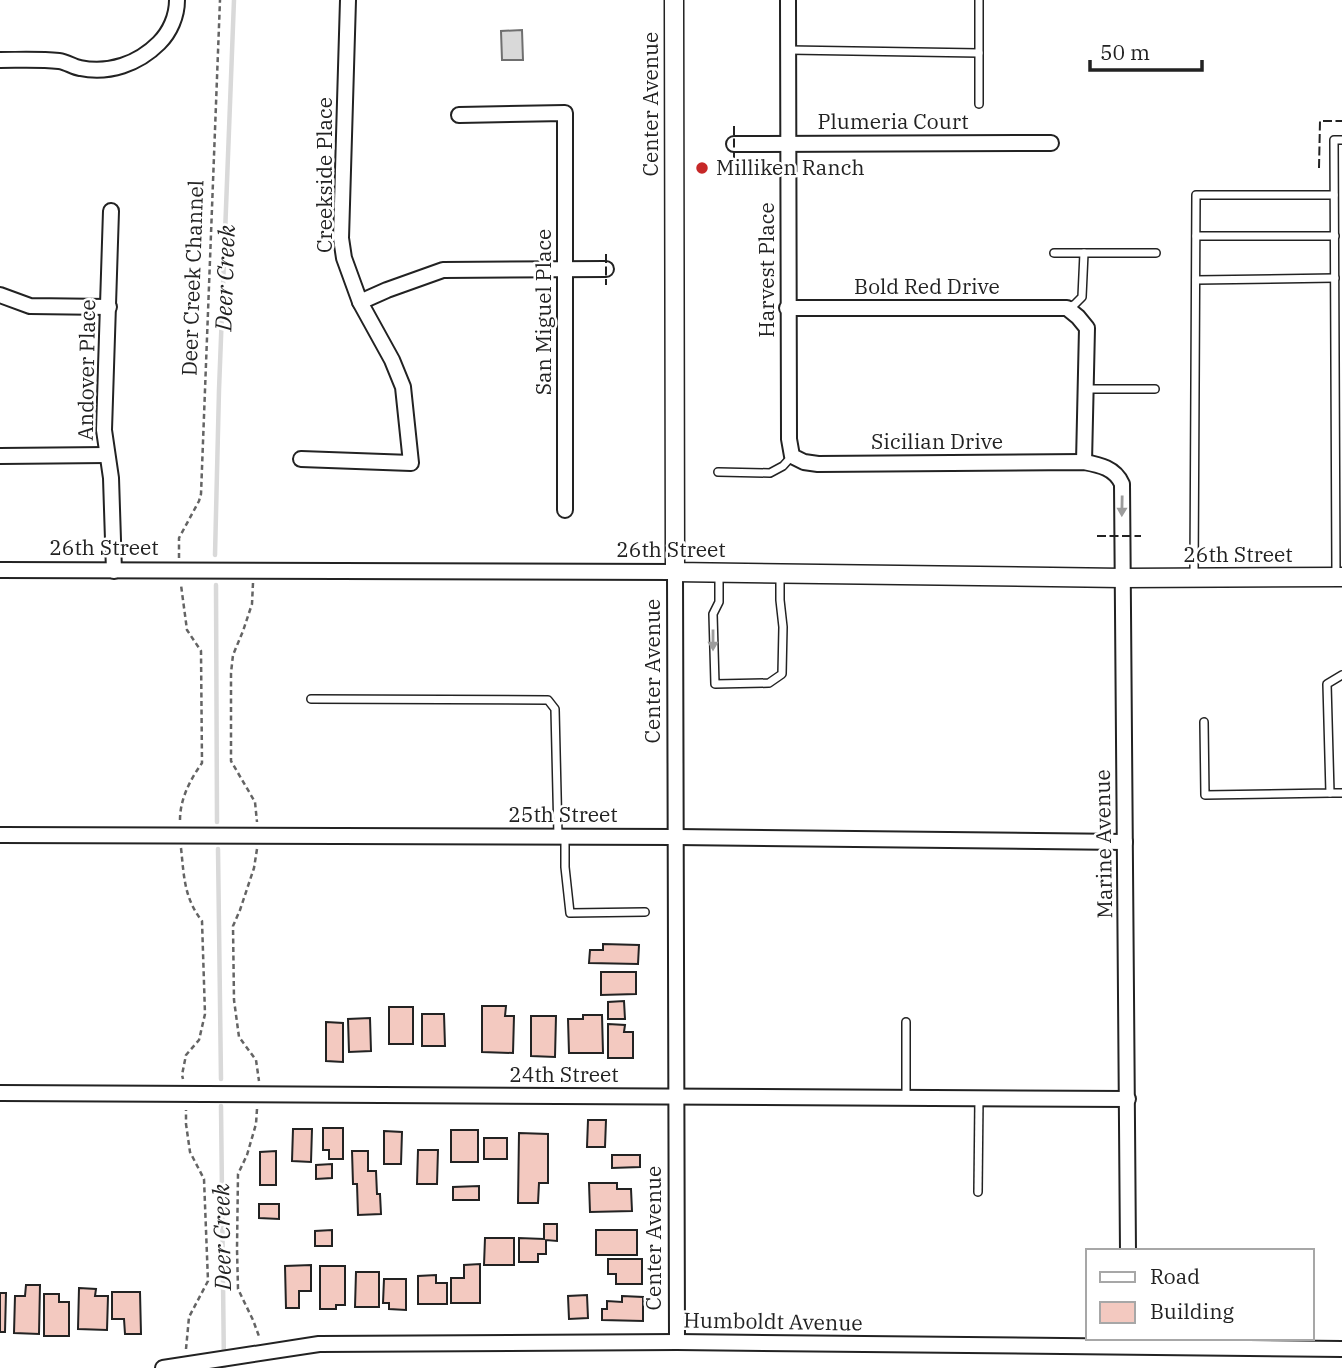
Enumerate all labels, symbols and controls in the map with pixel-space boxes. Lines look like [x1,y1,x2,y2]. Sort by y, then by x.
scale bar [1090,28,1202,72]
street label: Center Avenue [636,32,664,176]
text: 50 m [1100,38,1150,66]
street label: Creekside Place [310,97,338,253]
street label: Plumeria Court [817,107,969,135]
place label: Milliken Ranch [716,153,865,181]
marker: Milliken Ranch [694,160,710,176]
street label: Deer Creek Channel [175,179,209,377]
street label: Harvest Place [752,202,780,338]
water label: Deer Creek [207,223,241,333]
street label: San Miguel Place [529,229,557,395]
street label: Bold Red Drive [854,272,1000,300]
street label: Andover Place [71,299,101,441]
street label: Sicilian Drive [871,427,1003,455]
one-way arrow [1117,495,1128,517]
street label: 26th Street [49,533,159,561]
street label: 26th Street [616,535,726,563]
street label: 26th Street [1183,540,1293,568]
street label: Center Avenue [638,599,666,743]
one-way arrow [708,629,719,651]
street label: Marine Avenue [1088,769,1118,919]
street label: 25th Street [508,800,618,828]
street label: 24th Street [509,1060,619,1088]
street label: Center Avenue [639,1166,667,1310]
water label: Deer Creek [205,1183,237,1292]
legend [1086,1249,1314,1340]
text: Road [1150,1262,1200,1290]
text: Building [1150,1297,1235,1325]
street label: Humboldt Avenue [683,1305,863,1337]

